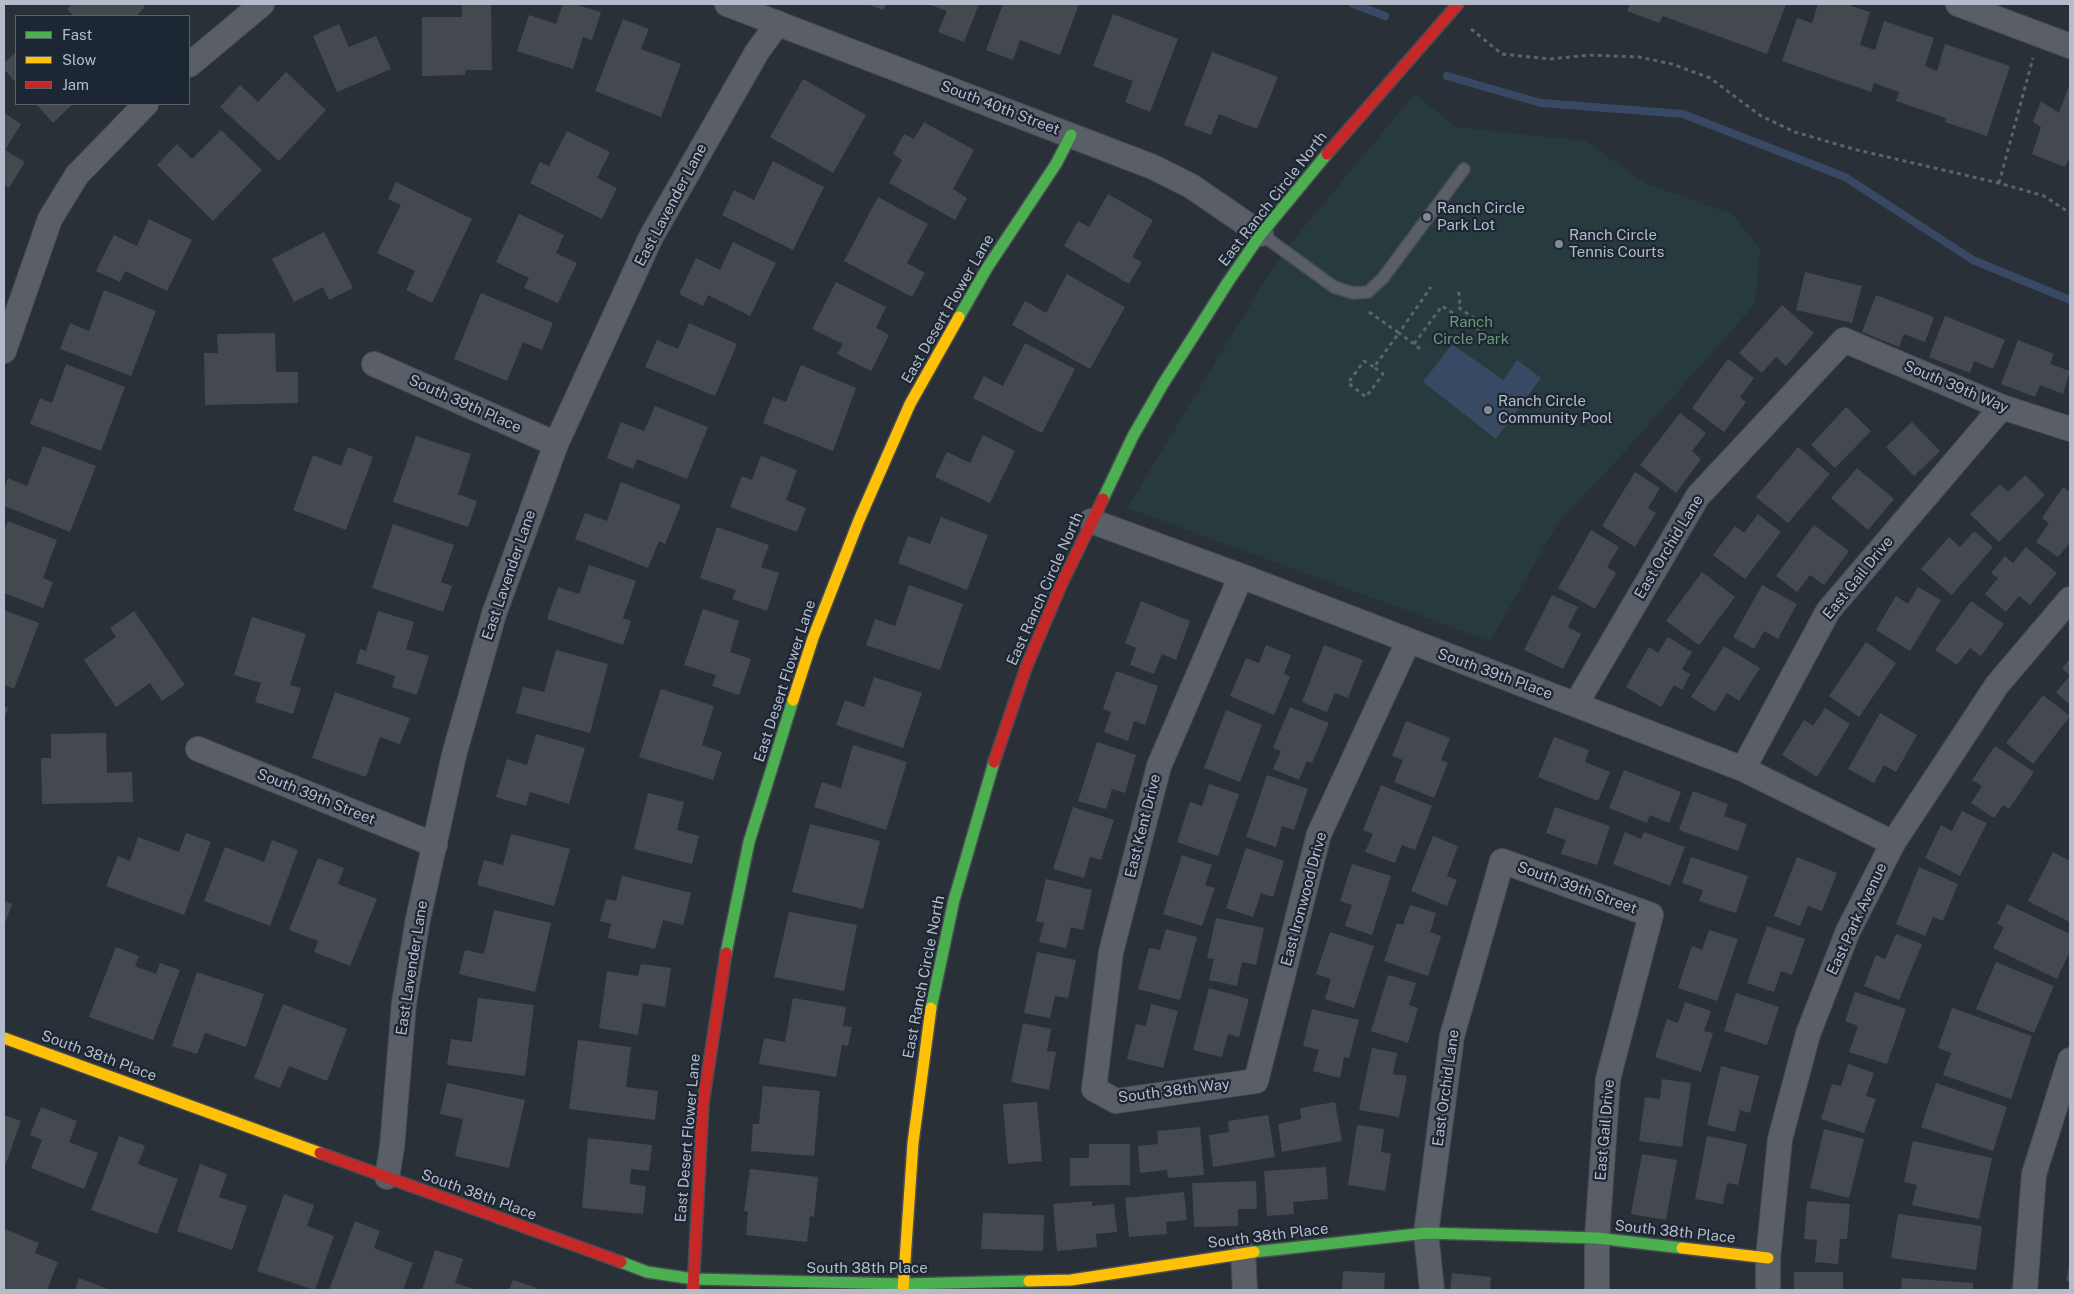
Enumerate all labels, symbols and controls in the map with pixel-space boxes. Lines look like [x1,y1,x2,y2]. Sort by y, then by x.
legend [15,15,190,105]
text: Fast [62,26,92,43]
text: Slow [62,51,96,68]
text: Jam [62,76,89,93]
street label: South 40th Street [938,77,1062,139]
street label: East Ranch Circle North [1215,128,1331,270]
street label: East Lavender Lane [631,141,711,269]
place label: Ranch Circle Park Lot [1437,199,1525,234]
marker: Ranch Circle Park Lot [1421,211,1433,223]
place label: Ranch Circle Tennis Courts [1569,226,1664,261]
street label: East Desert Flower Lane [898,231,998,387]
marker: Ranch Circle Tennis Courts [1553,238,1565,250]
park label: Ranch Circle Park [1433,313,1509,348]
street label: South 39th Way [1901,357,2011,417]
street label: South 39th Place [406,371,524,437]
place label: Ranch Circle Community Pool [1498,392,1612,427]
marker: Ranch Circle Community Pool [1482,404,1494,416]
street label: East Orchid Lane [1631,492,1707,602]
street label: East Lavender Lane [478,508,540,642]
street label: East Ranch Circle North [1003,510,1087,668]
street label: East Gail Drive [1819,533,1897,623]
street label: East Desert Flower Lane [750,598,820,764]
street label: South 39th Place [1435,645,1555,703]
street label: South 39th Street [254,765,378,829]
street label: East Kent Drive [1121,772,1165,880]
street label: East Ironwood Drive [1277,830,1331,968]
street label: South 39th Street [1515,858,1639,918]
street label: East Park Avenue [1823,860,1891,978]
street label: East Ranch Circle North [899,894,949,1060]
street label: East Lavender Lane [392,899,432,1037]
street label: South 38th Place [39,1027,159,1085]
street label: East Orchid Lane [1429,1028,1463,1148]
street label: East Desert Flower Lane [672,1053,704,1223]
street label: South 38th Way [1117,1075,1231,1107]
street label: East Gail Drive [1592,1079,1618,1181]
street label: South 38th Place [419,1166,539,1224]
street label: South 38th Place [1614,1217,1736,1247]
street label: South 38th Place [1207,1220,1329,1252]
street label: South 38th Place [806,1259,928,1277]

